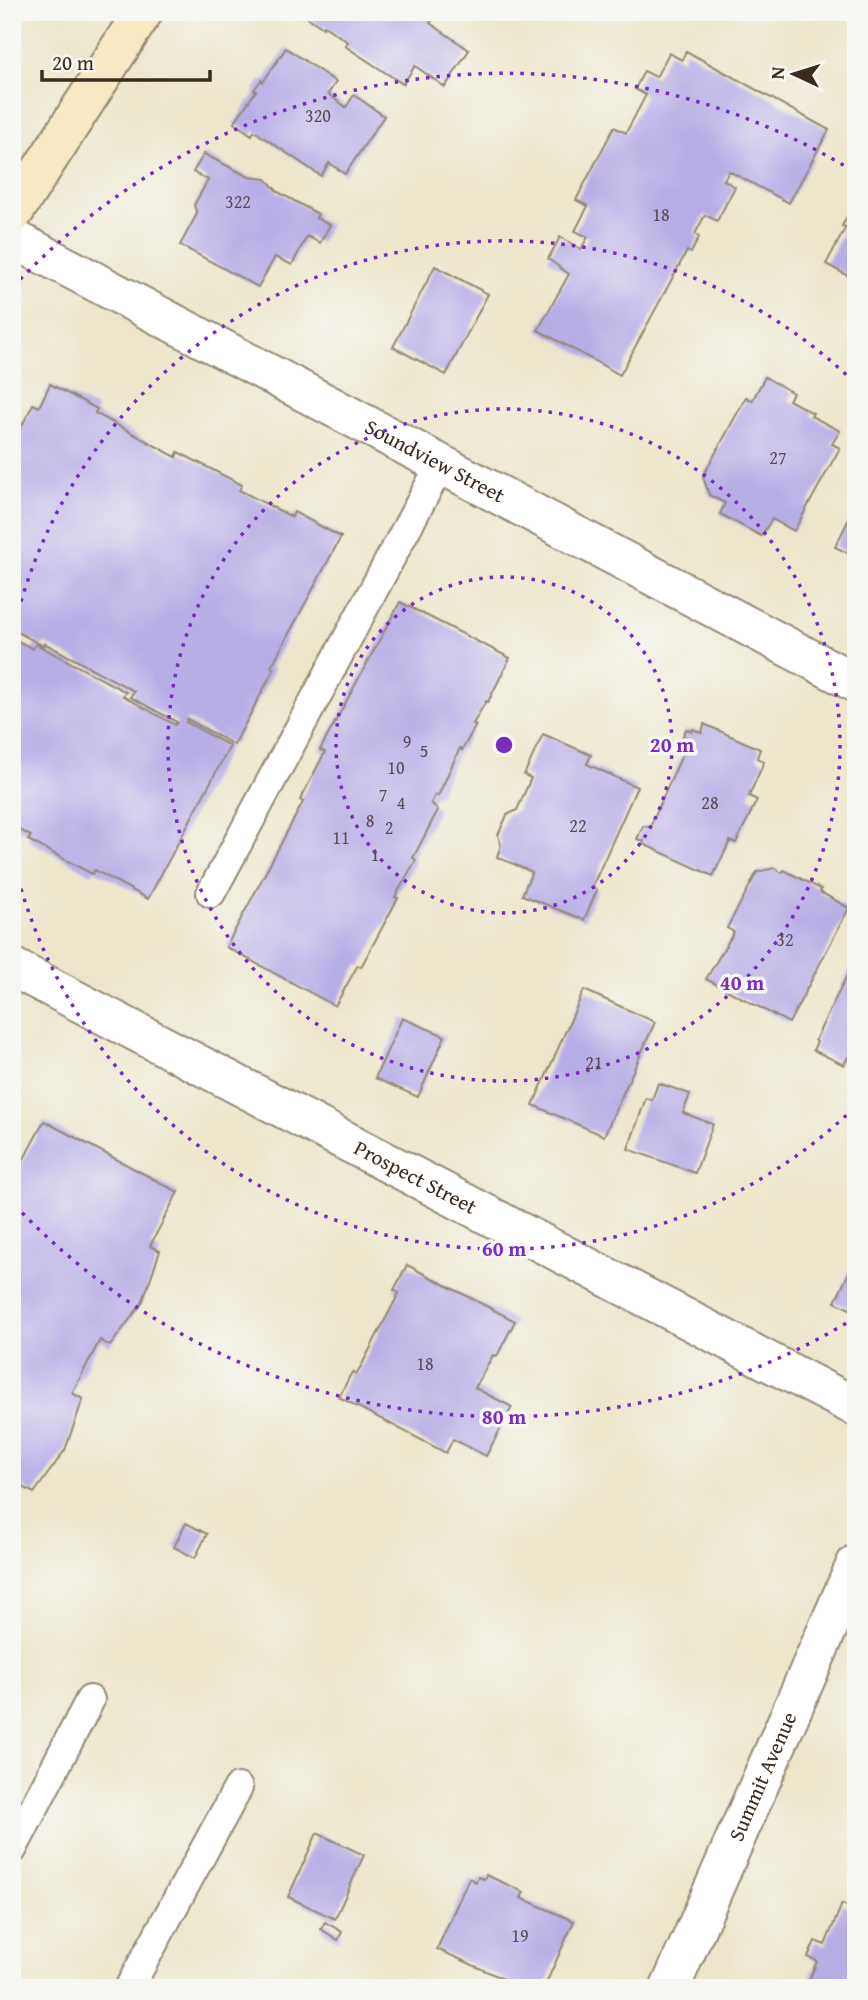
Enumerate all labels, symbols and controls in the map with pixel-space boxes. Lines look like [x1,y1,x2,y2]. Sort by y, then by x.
scale bar [42,38,210,82]
north arrow [760,38,830,108]
text: 20 m [52,47,94,78]
text: N [763,65,791,80]
house number: 320 [305,102,331,129]
house number: 322 [225,188,251,215]
house number: 18 [652,201,670,228]
street label: Soundview Street [360,411,511,510]
house number: 27 [769,444,787,471]
house number: 9 [403,728,411,755]
text: 20 m [650,729,694,760]
centre of rings [492,733,516,757]
house number: 5 [420,737,428,764]
house number: 10 [387,754,405,781]
house number: 7 [379,781,387,808]
house number: 4 [397,789,405,816]
house number: 28 [701,789,719,816]
house number: 8 [366,807,374,834]
house number: 22 [569,812,587,839]
house number: 2 [385,814,393,841]
house number: 11 [332,824,350,851]
house number: 1 [371,841,379,868]
house number: 32 [776,926,794,953]
text: 40 m [720,967,764,998]
house number: 21 [585,1049,603,1076]
street label: Prospect Street [349,1132,483,1222]
text: 60 m [482,1233,526,1264]
house number: 18 [416,1350,434,1377]
text: 80 m [482,1401,526,1432]
street label: Summit Avenue [720,1706,804,1846]
house number: 19 [511,1922,529,1949]

